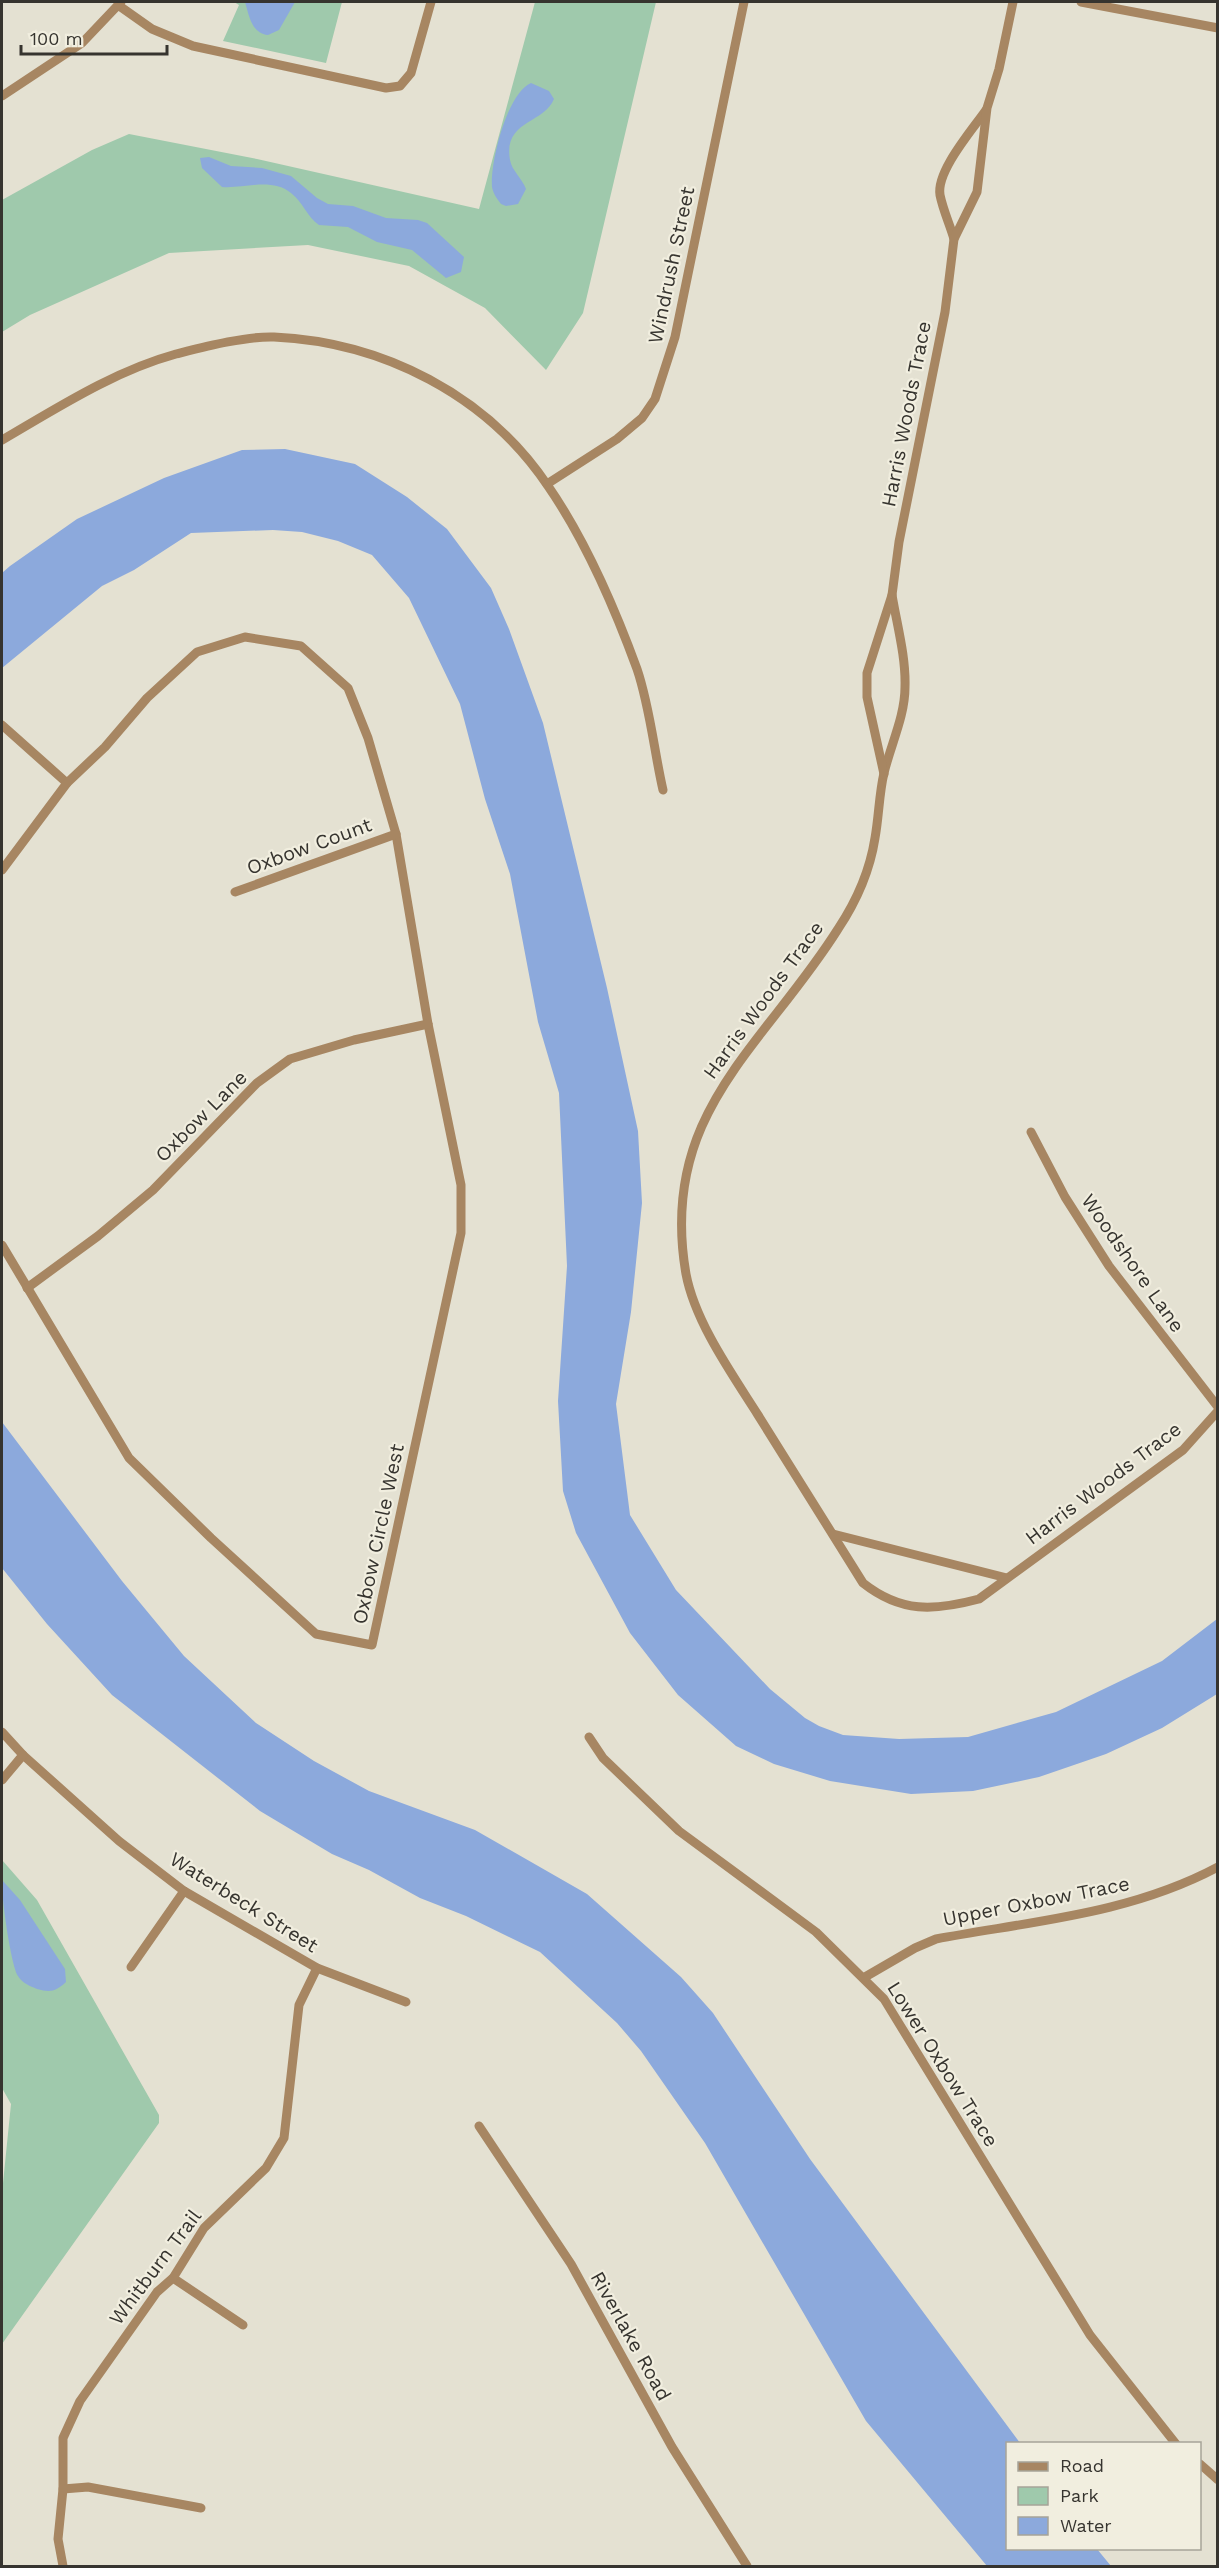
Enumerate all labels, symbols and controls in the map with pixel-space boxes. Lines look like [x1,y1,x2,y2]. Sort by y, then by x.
scale bar [21,18,166,56]
text: 100 m [30,28,83,49]
street label: Windrush Street [643,184,699,346]
street label: Harris Woods Trace [876,319,936,509]
street label: Oxbow Count [243,812,375,880]
street label: Harris Woods Trace [698,917,828,1083]
street label: Oxbow Lane [150,1065,252,1167]
street label: Woodshore Lane [1076,1189,1190,1337]
street label: Harris Woods Trace [1020,1417,1186,1549]
street label: Oxbow Circle West [347,1441,409,1626]
street label: Waterbeck Street [165,1847,323,1958]
street label: Upper Oxbow Trace [941,1871,1131,1931]
street label: Lower Oxbow Trace [882,1977,1004,2151]
street label: Whitburn Trail [104,2205,206,2329]
street label: Riverlake Road [586,2267,676,2405]
legend [1006,2442,1201,2550]
text: Road [1060,2455,1104,2476]
text: Park [1060,2485,1099,2506]
text: Water [1060,2515,1112,2536]

